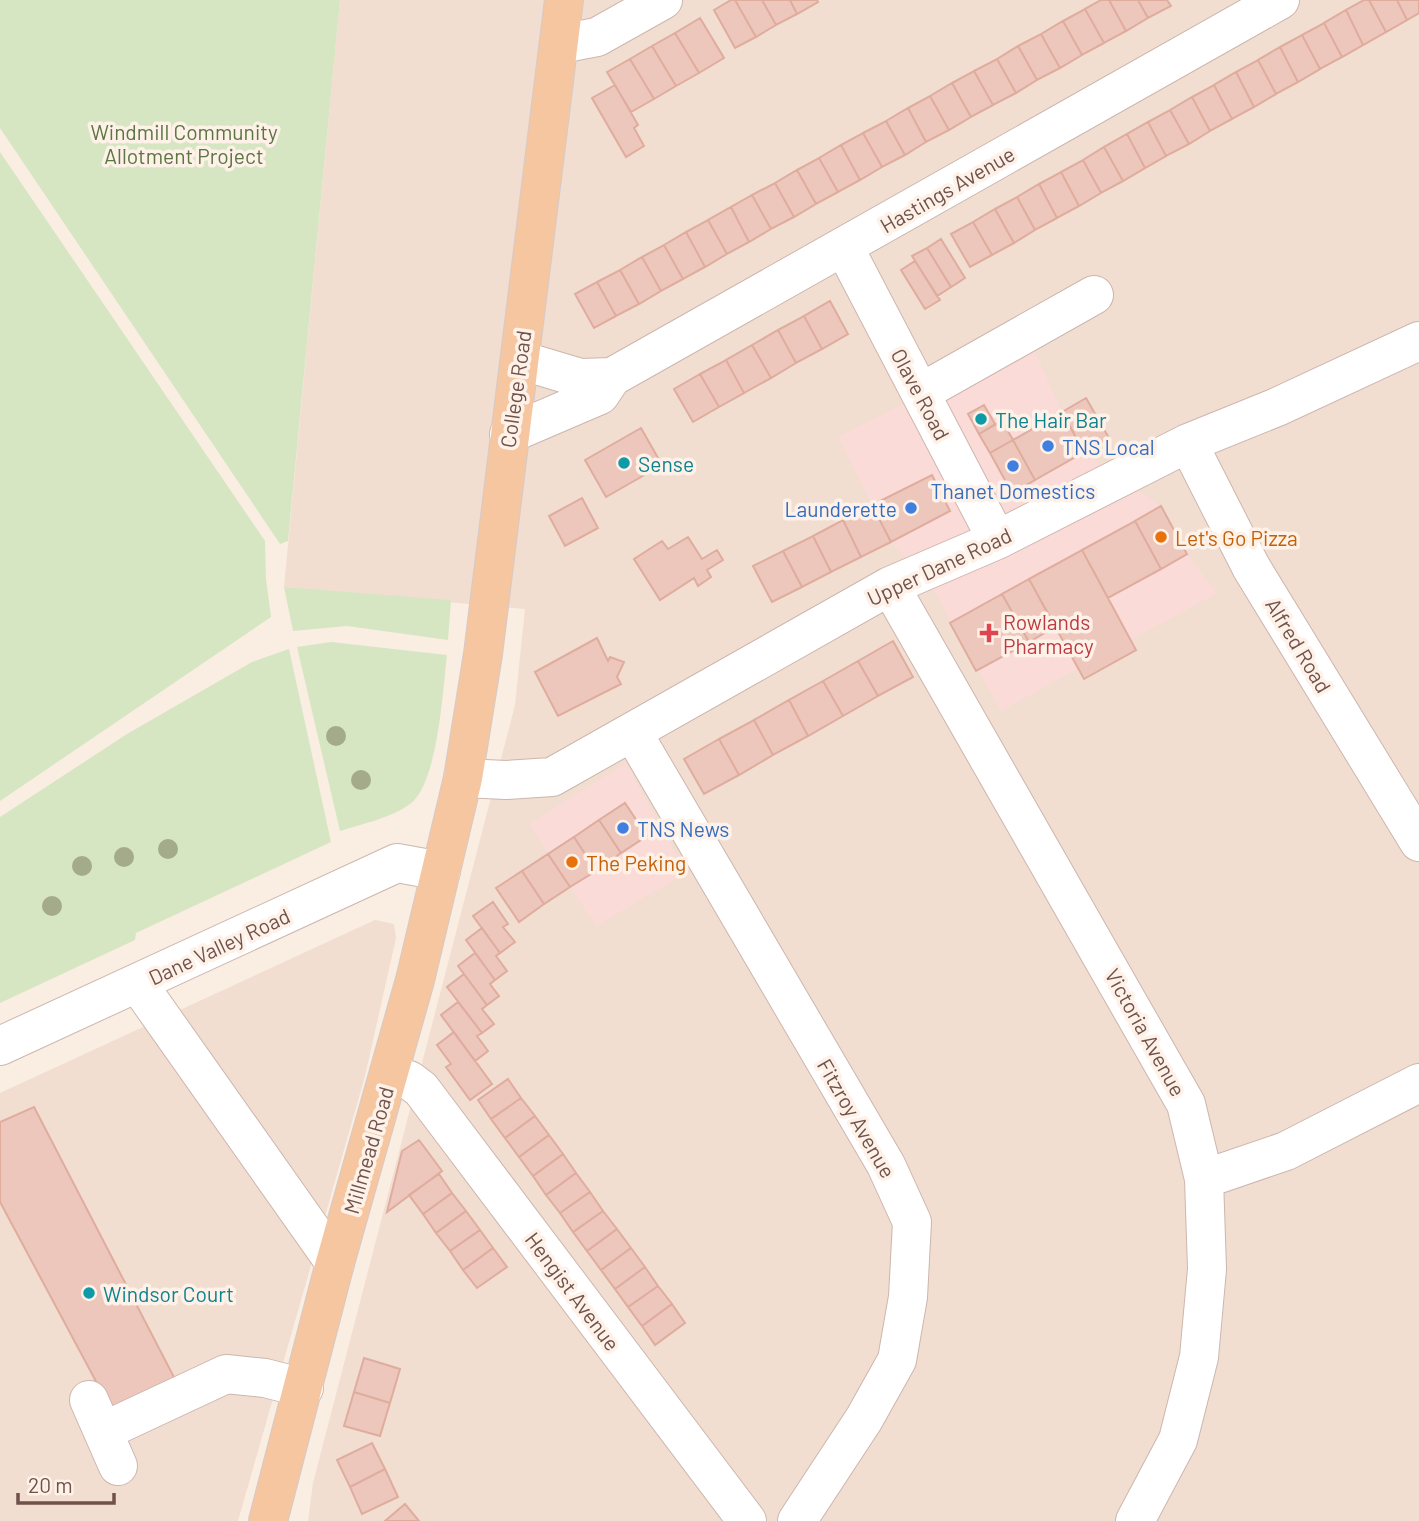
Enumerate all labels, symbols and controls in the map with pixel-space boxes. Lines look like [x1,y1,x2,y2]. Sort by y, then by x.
park label: Windmill Community Allotment Project [90,119,278,168]
street label: Hastings Avenue [875,140,1019,238]
street label: College Road [494,329,536,449]
street label: Olave Road [887,344,955,444]
place label: The Hair Bar [995,407,1107,432]
marker: The Hair Bar [973,411,989,427]
place label: TNS Local [1062,434,1154,459]
marker: TNS Local [1040,438,1056,454]
place label: Sense [638,451,694,476]
marker: Sense [616,455,632,471]
marker: Thanet Domestics [1005,458,1021,474]
place label: Thanet Domestics [931,478,1095,503]
place label: Launderette [785,496,897,521]
marker: Launderette [903,500,919,516]
street label: Upper Dane Road [863,522,1015,610]
place label: Let's Go Pizza [1175,525,1298,550]
marker: Let's Go Pizza [1153,529,1169,545]
street label: Alfred Road [1261,593,1337,697]
place label: Rowlands Pharmacy [1003,609,1094,658]
marker: Rowlands Pharmacy [981,625,997,641]
place label: TNS News [637,816,729,841]
marker: TNS News [615,820,631,836]
place label: The Peking [586,850,686,875]
marker: The Peking [564,854,580,870]
street label: Dane Valley Road [144,902,294,990]
street label: Victoria Avenue [1101,964,1191,1100]
street label: Fitzroy Avenue [813,1054,901,1182]
street label: Millmead Road [338,1084,398,1216]
street label: Hengist Avenue [520,1227,626,1355]
place label: Windsor Court [103,1281,234,1306]
marker: Windsor Court [81,1285,97,1301]
scale bar [18,1462,114,1506]
text: 20 m [28,1472,73,1497]

